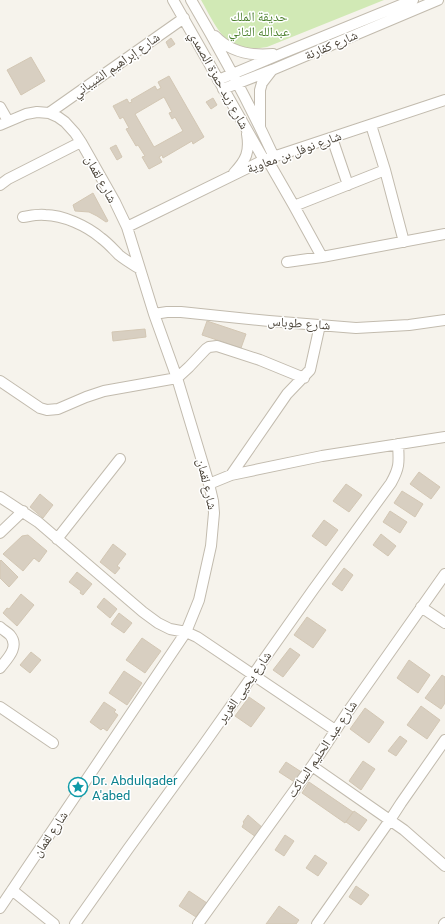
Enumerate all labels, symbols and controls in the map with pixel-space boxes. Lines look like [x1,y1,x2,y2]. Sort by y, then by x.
park label: حديقة الملك عبدالله الثاني [229,9,290,42]
street label: شارع كفارنة [302,27,361,65]
street label: شارع زيد حمزة الصمدي [183,28,252,133]
street label: شارع إبراهيم الشيباني [69,29,164,103]
street label: شارع نوفل بن معاوية [245,128,344,178]
street label: شارع لقمان [80,153,120,206]
street label: شارع طوباس [267,313,331,335]
street label: شارع لقمان [192,457,220,511]
street label: شارع يحيى الغرير [213,648,276,728]
street label: شارع عبد الحليم الساكت [284,698,362,802]
place label: Dr. Abdulqader A'abed [92,773,178,803]
place icon: Dr. Abdulqader A'abed [67,776,89,798]
street label: شارع لقمان [29,808,72,861]

